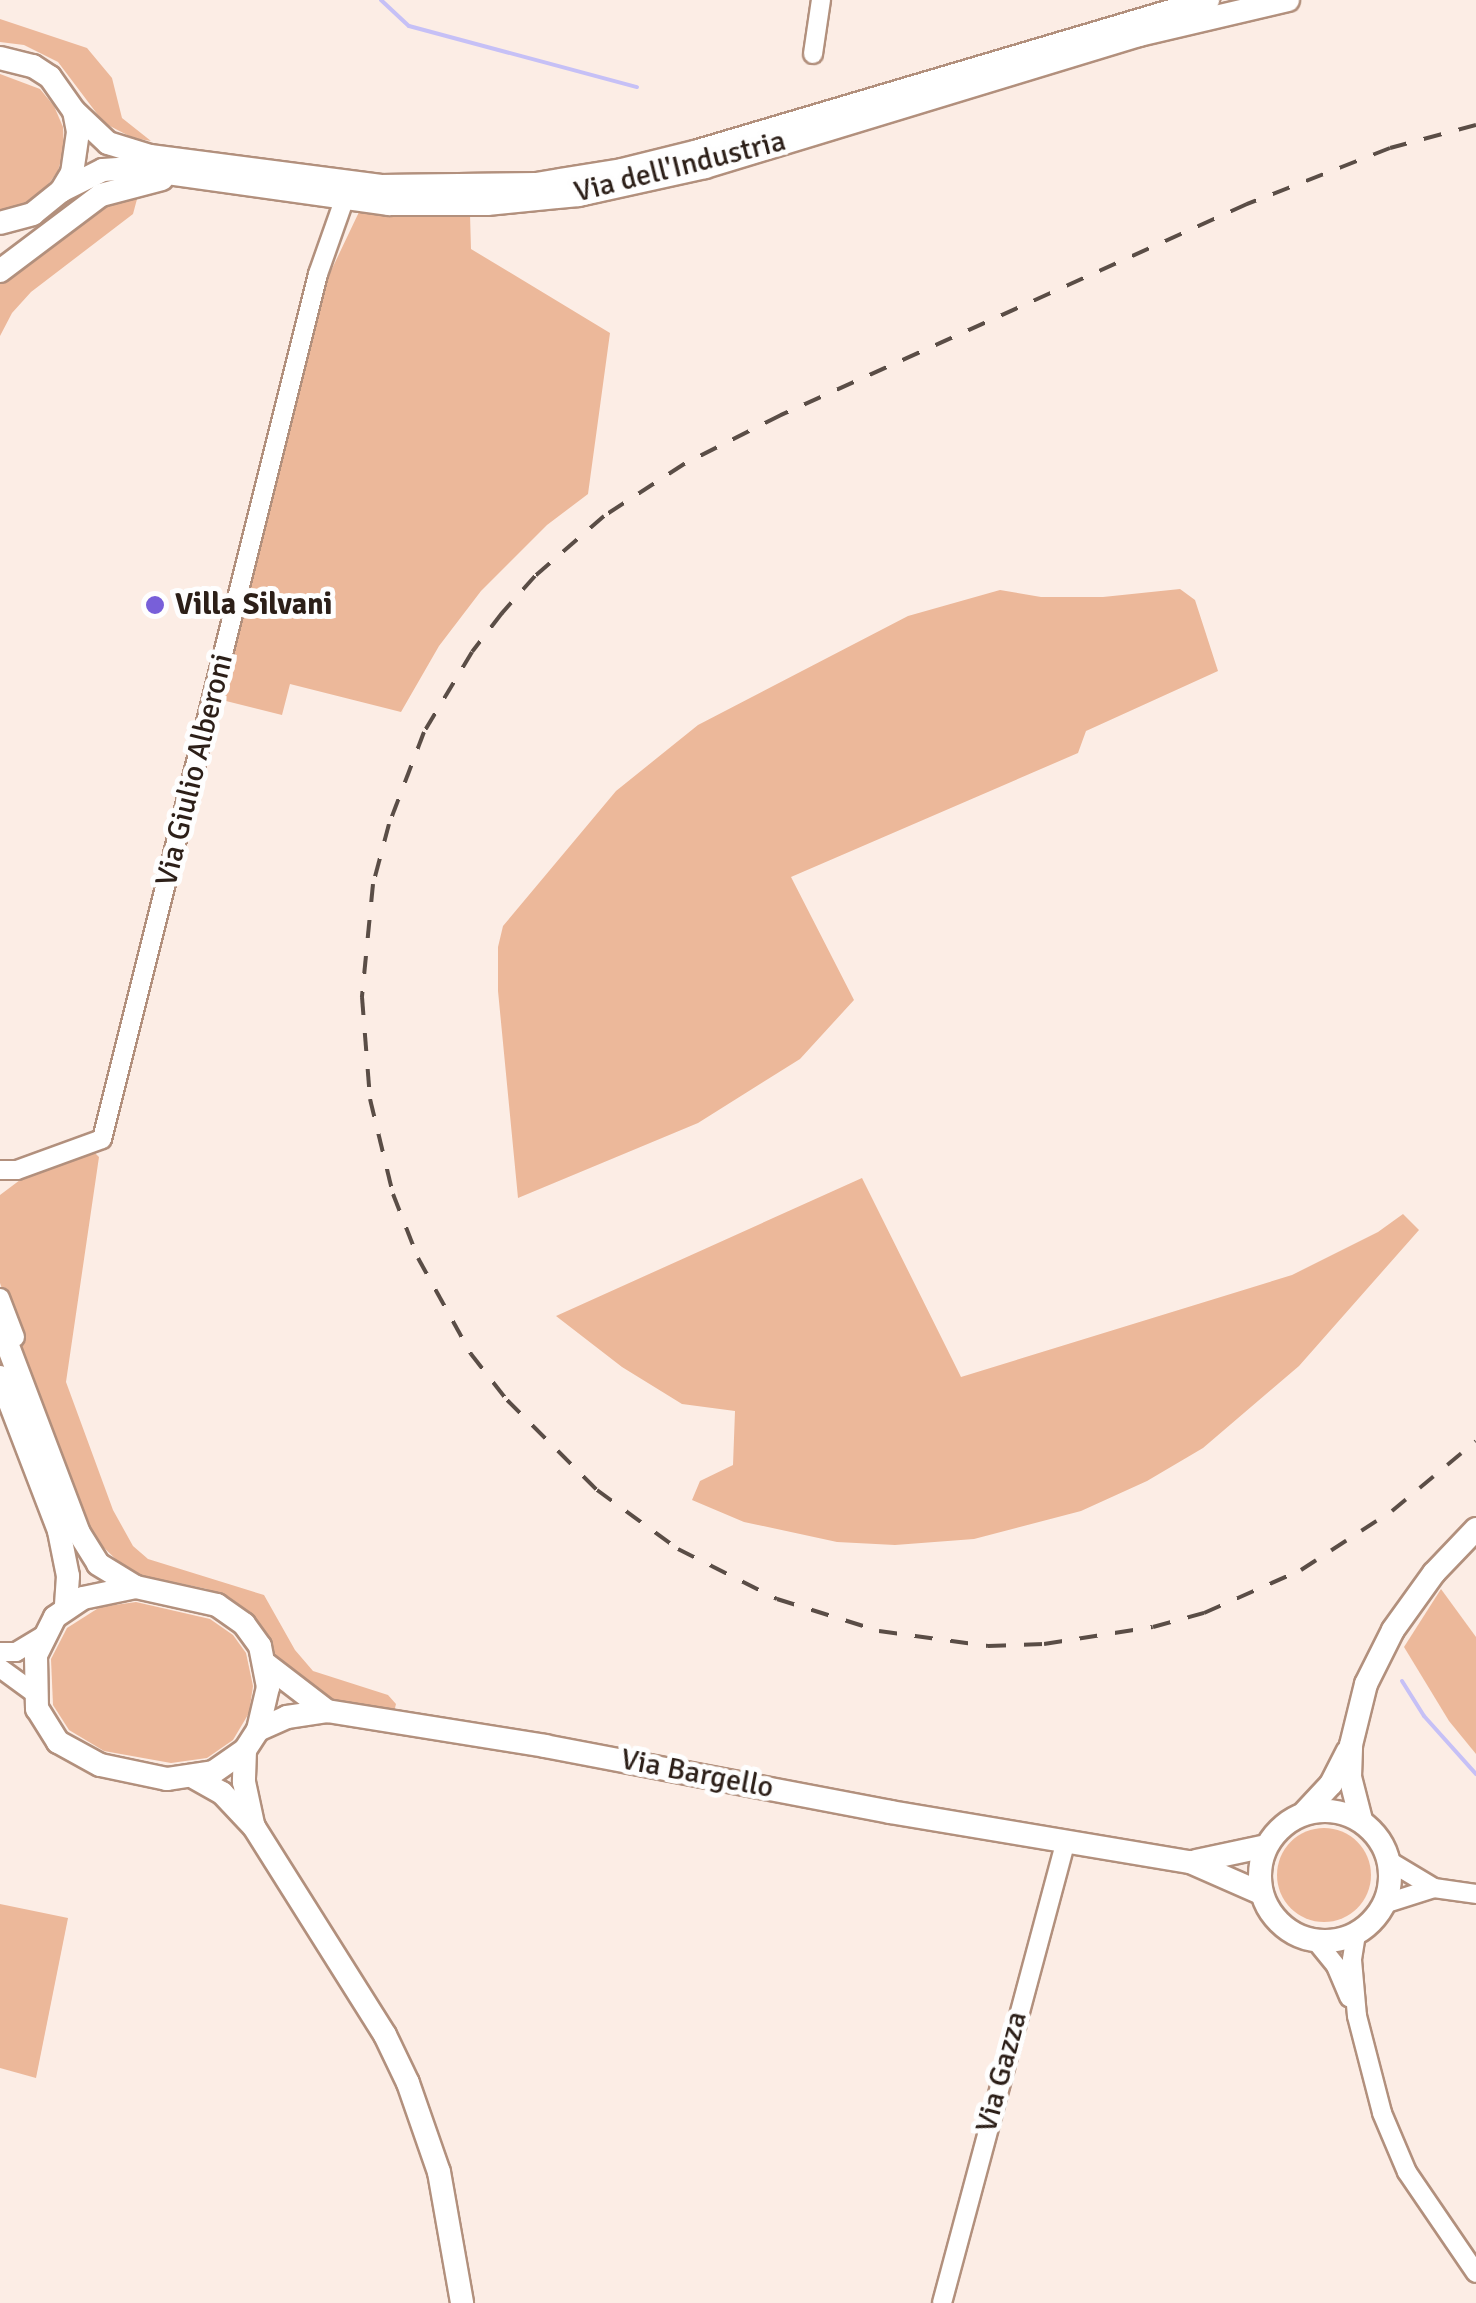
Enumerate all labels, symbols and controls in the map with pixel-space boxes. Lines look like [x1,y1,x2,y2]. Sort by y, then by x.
street label: Via dell'Industria [571,123,789,211]
place label: Villa Silvani [175,587,332,623]
marker: Villa Silvani [144,594,166,616]
street label: Via Giulio Alberoni [149,650,241,890]
street label: Via Bargello [618,1742,776,1806]
street label: Via Gazza [969,2008,1035,2136]

